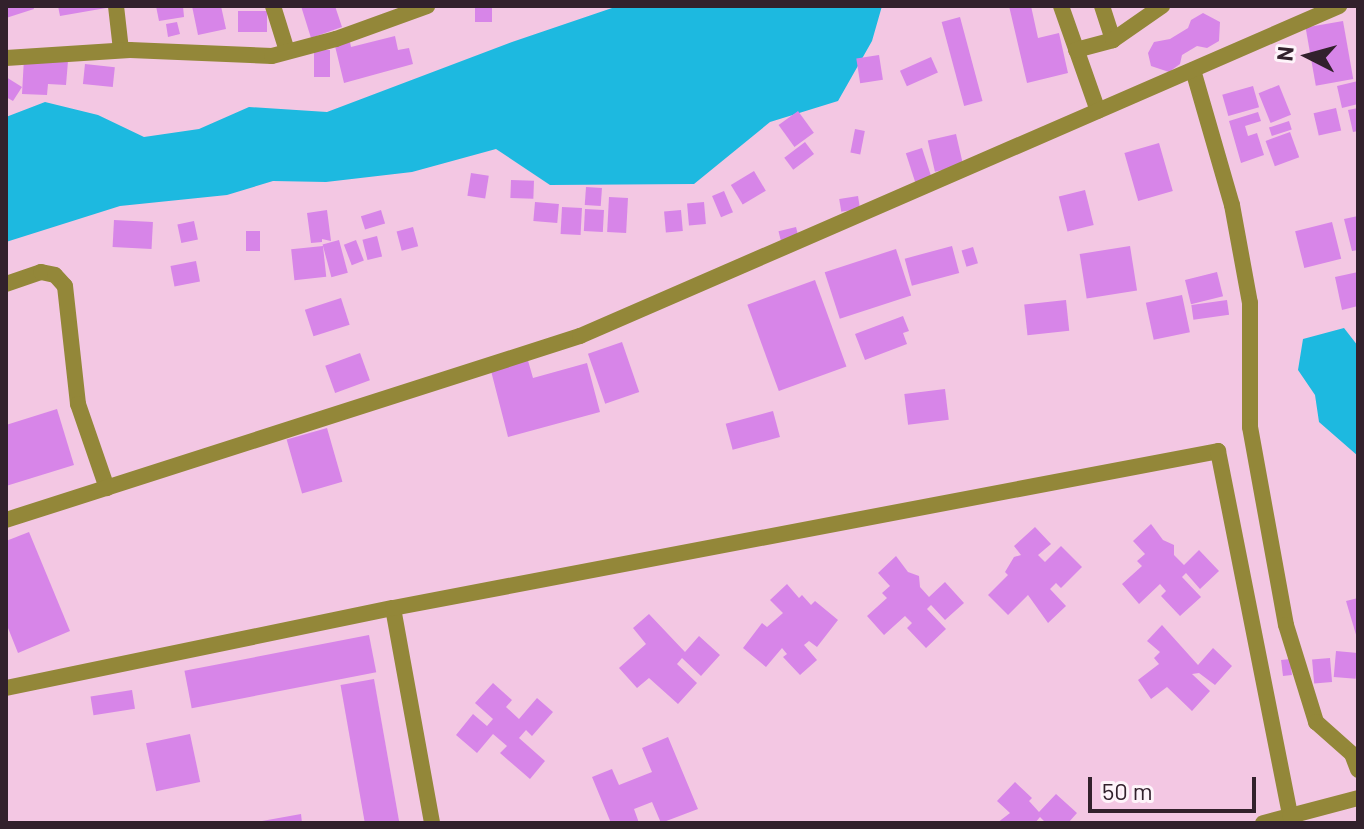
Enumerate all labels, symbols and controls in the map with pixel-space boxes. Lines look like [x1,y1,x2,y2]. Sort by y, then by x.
north arrow [1268,16,1348,96]
text: N [1270,45,1298,62]
scale bar [1092,761,1260,811]
text: 50 m [1102,776,1153,805]

